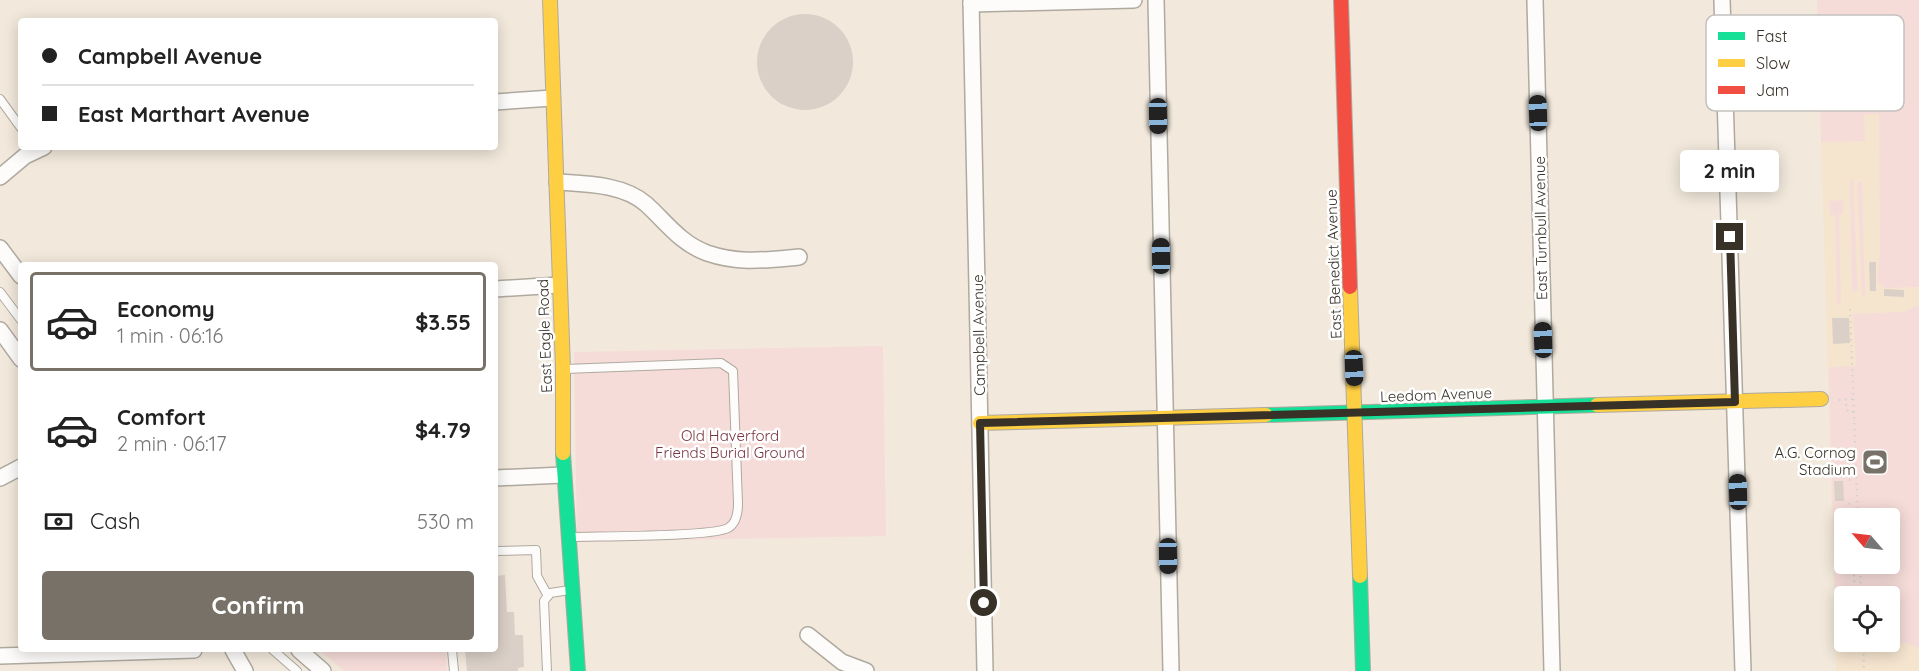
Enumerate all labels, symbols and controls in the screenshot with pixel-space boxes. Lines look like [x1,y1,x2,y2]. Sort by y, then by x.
legend [1706,15,1904,111]
text: Fast [1756,26,1787,46]
text: Campbell Avenue [78,42,262,70]
text: Slow [1756,53,1790,73]
text: Jam [1756,80,1789,100]
car [1528,95,1548,131]
car [1149,98,1167,134]
text: East Marthart Avenue [78,100,310,128]
callout: 2 min [1680,150,1780,192]
street label: East Turnbull Avenue [1530,156,1551,300]
text: 2 min [1703,158,1756,183]
street label: East Benedict Avenue [1321,189,1346,339]
route end [1716,223,1743,250]
car [1152,238,1170,274]
street label: Campbell Avenue [968,274,989,396]
street label: East Eagle Road [533,279,556,393]
icon: car [45,295,99,349]
text: Economy [117,295,215,323]
text: $3.55 [415,308,471,336]
car [1533,322,1553,358]
text: 1 min · 06:16 [117,323,223,348]
car [1344,350,1364,386]
street label: Leedom Avenue [1380,383,1492,406]
icon: car [45,403,99,457]
text: Comfort [117,403,206,431]
text: $4.79 [415,416,471,444]
park label: Old Haverford Friends Burial Ground [655,426,805,462]
text: 2 min · 06:17 [117,431,227,456]
place label: A.G. Cornog Stadium [1775,443,1856,479]
sports icon: A.G. Cornog Stadium [1860,447,1890,477]
car [1728,474,1748,510]
icon: cash [42,505,75,538]
text: Cash [90,507,141,535]
north arrow [1834,508,1900,574]
map controls [1834,508,1900,652]
text: 530 m [417,509,474,534]
car [1159,538,1177,574]
button: Confirm [42,571,474,640]
button: locate [1834,586,1900,652]
route start [970,589,997,616]

